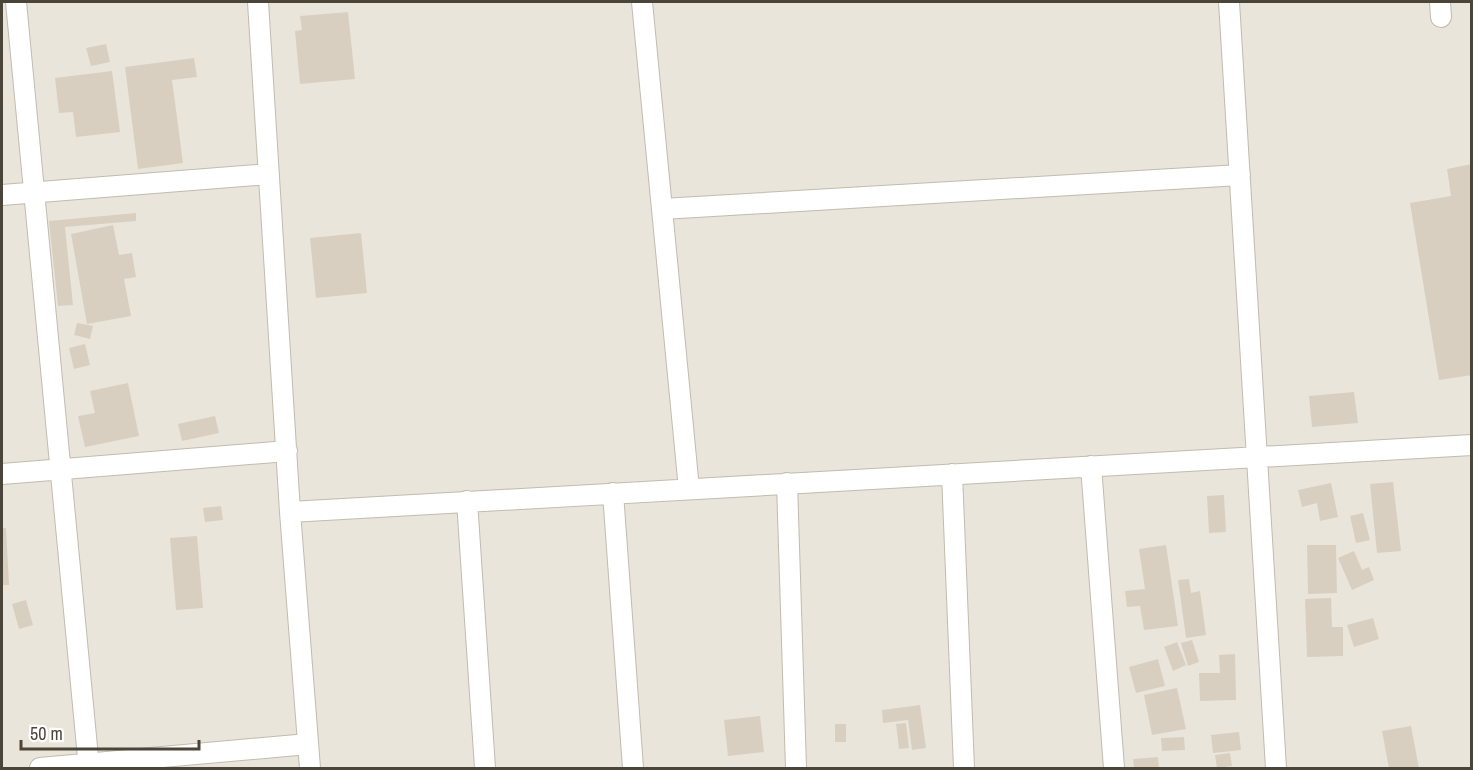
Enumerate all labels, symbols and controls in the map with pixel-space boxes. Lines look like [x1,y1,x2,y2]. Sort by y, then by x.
scale bar [21,713,200,751]
text: 50 m [30,721,63,746]

